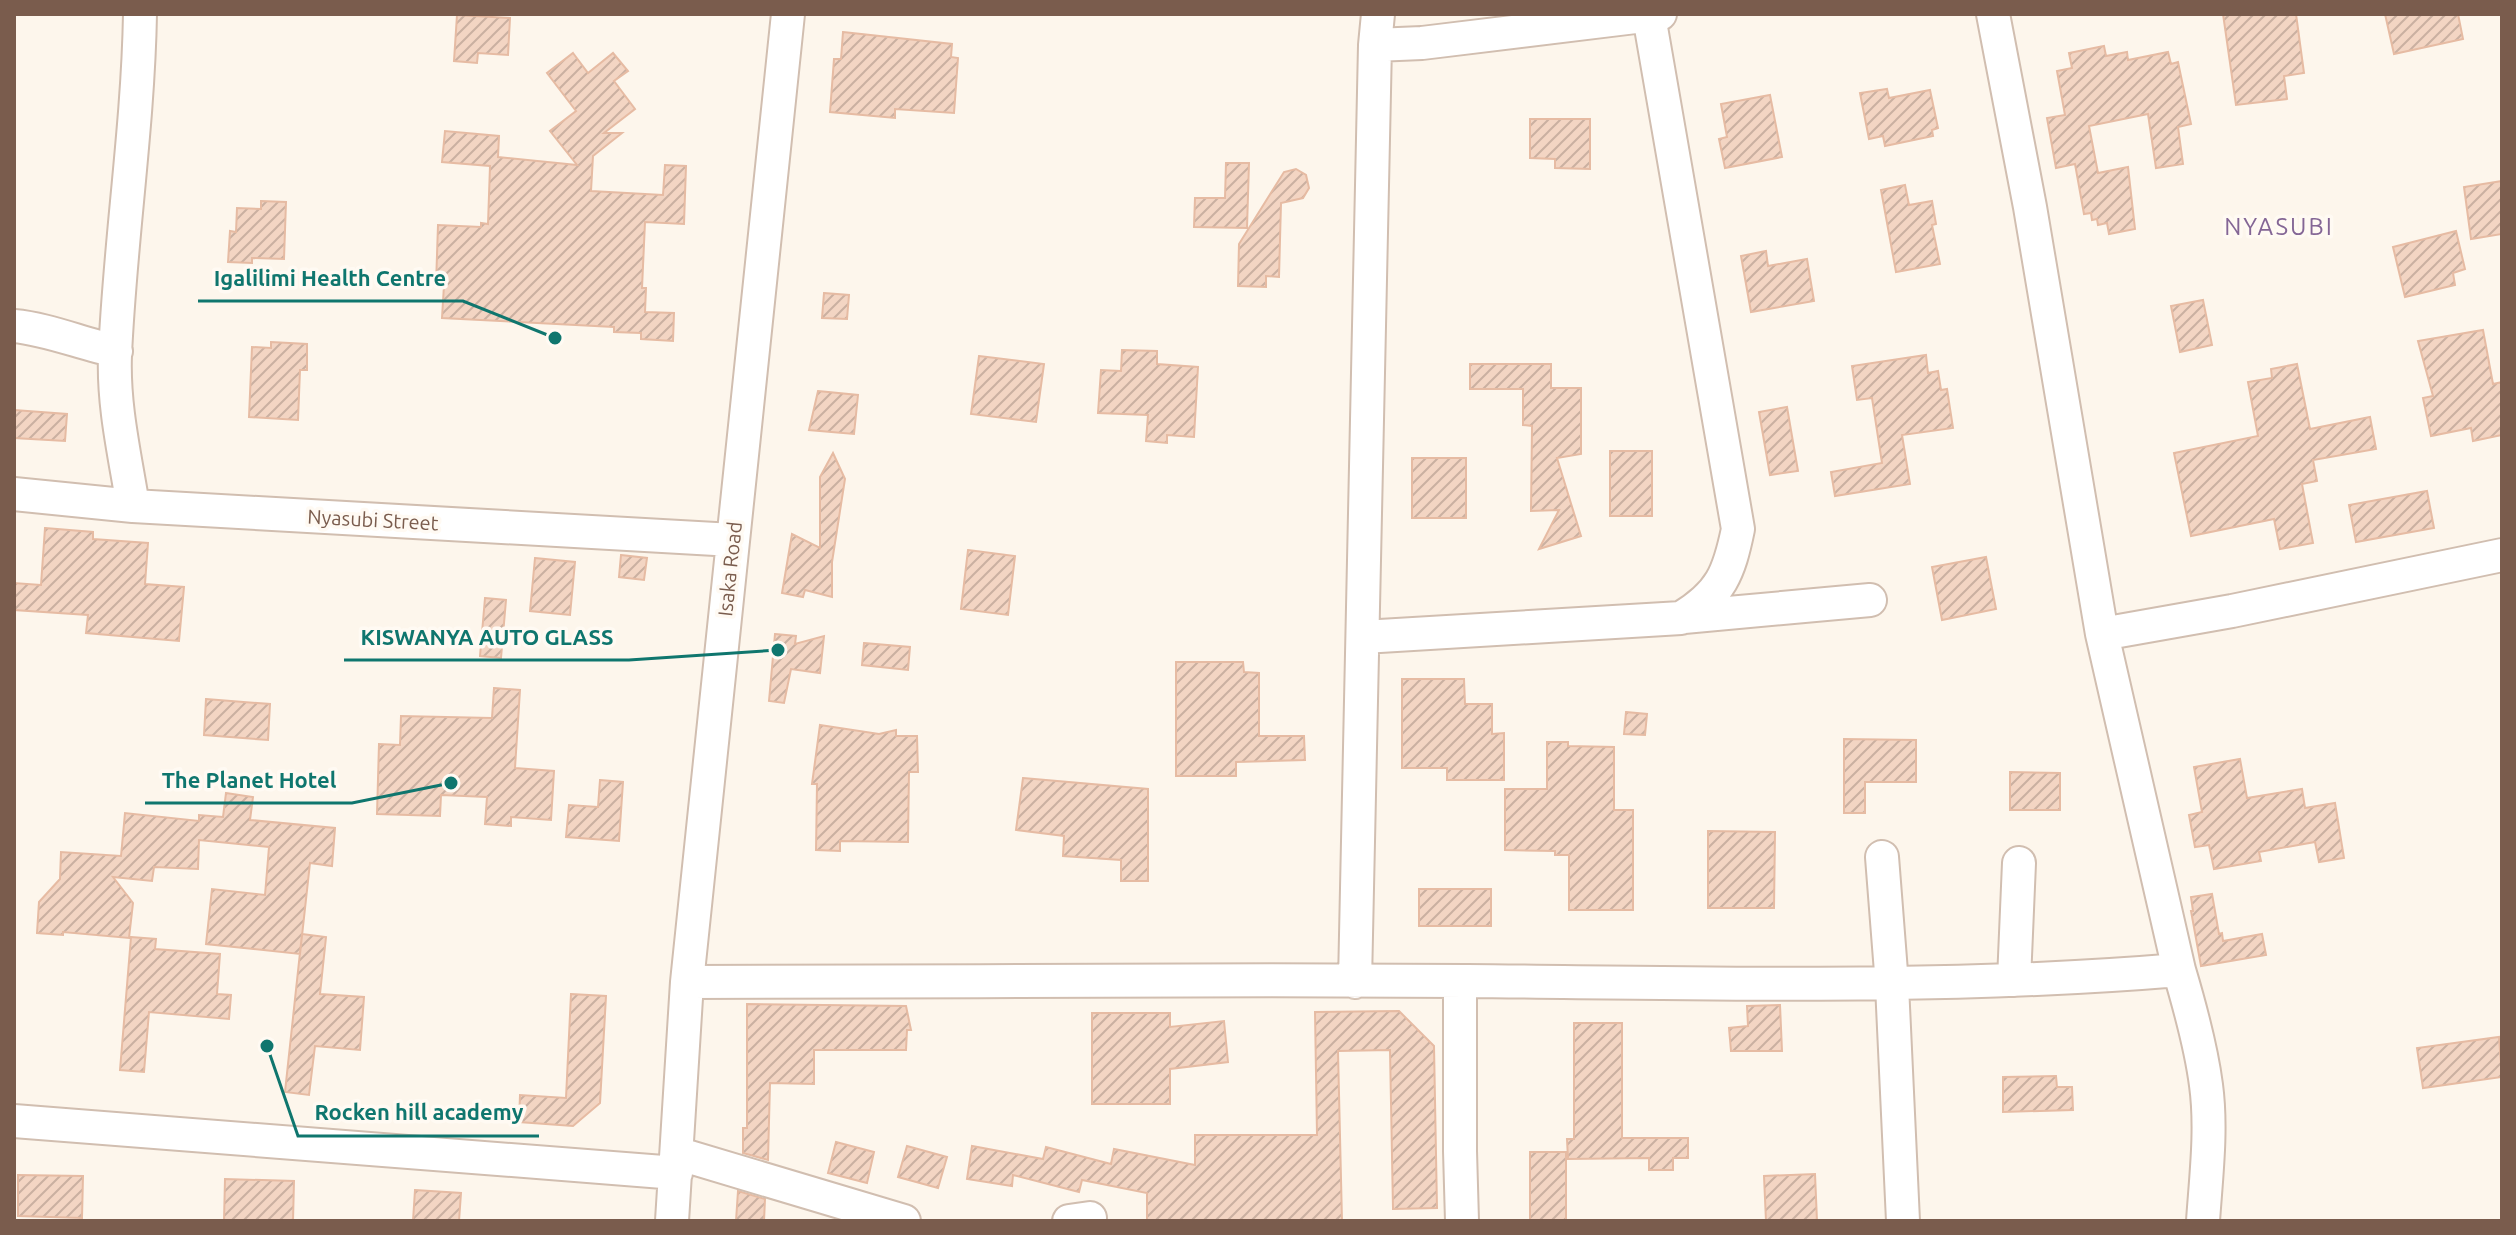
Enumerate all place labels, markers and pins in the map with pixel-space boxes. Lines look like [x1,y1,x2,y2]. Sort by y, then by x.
callout: Igalilimi Health Centre [198,255,463,301]
callout: KISWANYA AUTO GLASS [344,614,629,660]
callout: The Planet Hotel [145,757,352,803]
callout: Rocken hill academy [298,1090,539,1136]

